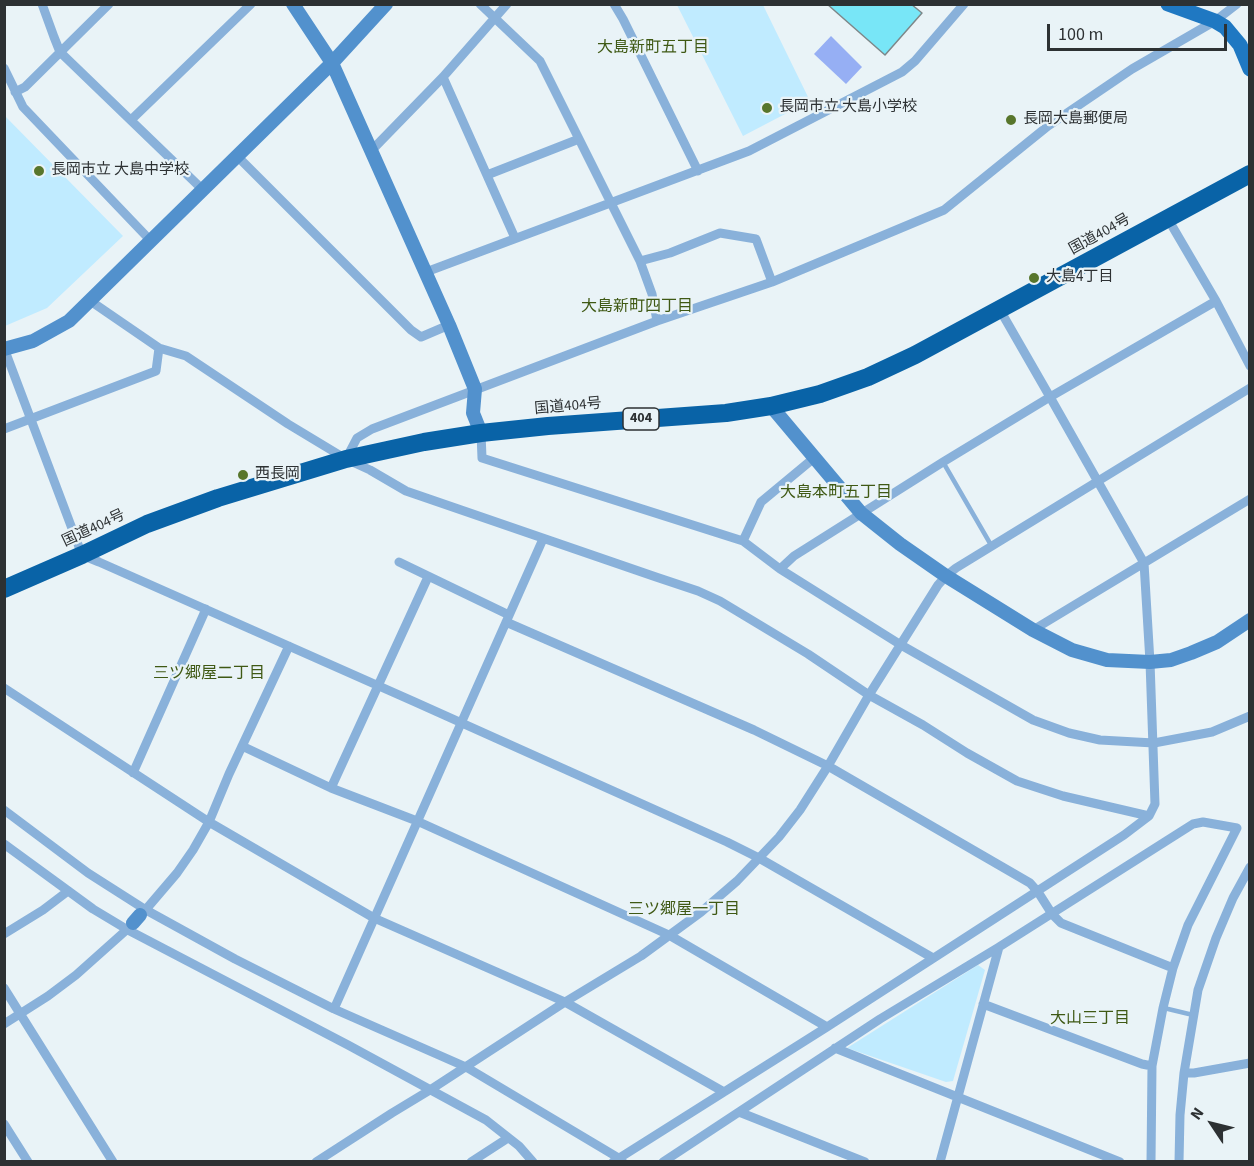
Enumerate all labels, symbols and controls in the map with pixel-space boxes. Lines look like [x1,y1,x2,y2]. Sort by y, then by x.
scale bar [1050,12,1230,50]
text: 100 m [1058,22,1103,47]
district label: 大島新町五丁目 [597,38,709,58]
place label: 長岡市立 大島小学校 [779,99,917,117]
marker: 長岡市立 大島小学校 [760,101,774,115]
place label: 長岡大島郵便局 [1023,111,1128,129]
marker: 長岡大島郵便局 [1004,113,1018,127]
place label: 長岡市立 大島中学校 [51,162,189,180]
marker: 長岡市立 大島中学校 [32,164,46,178]
street label: 国道404号 [1066,211,1134,259]
place label: 大島4丁目 [1046,269,1113,287]
marker: 大島4丁目 [1027,271,1041,285]
district label: 大島新町四丁目 [581,297,693,317]
street label: 国道404号 [534,395,602,419]
road number: 404 [623,408,659,430]
place label: 西長岡 [255,466,300,484]
marker: 西長岡 [236,468,250,482]
district label: 大島本町五丁目 [780,483,892,503]
street label: 国道404号 [60,507,128,551]
district label: 三ツ郷屋二丁目 [153,664,265,684]
district label: 三ツ郷屋一丁目 [628,900,740,920]
district label: 大山三丁目 [1050,1009,1130,1029]
north arrow [1182,1094,1242,1154]
text: N [1185,1103,1209,1124]

